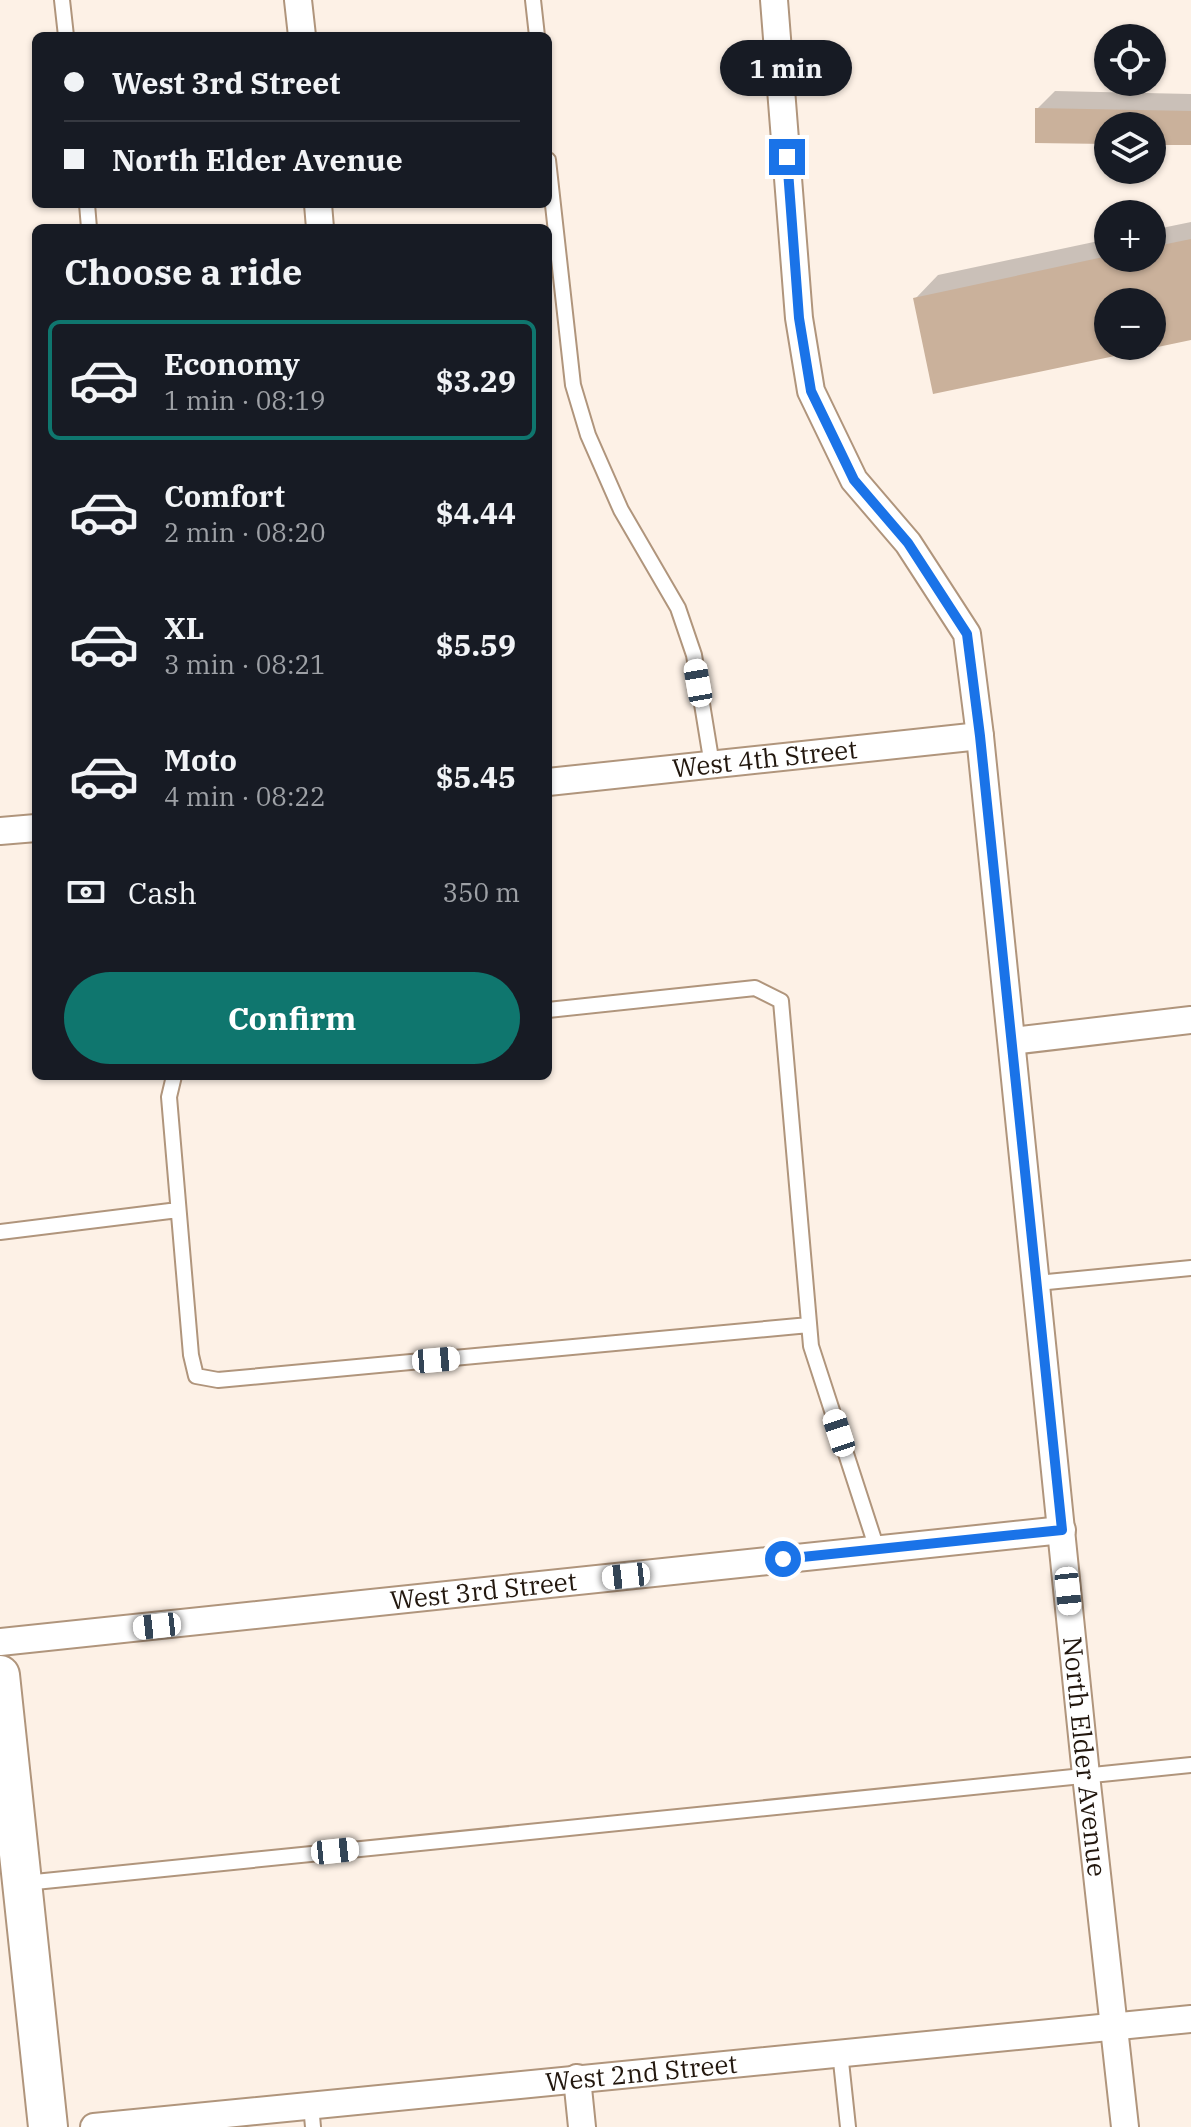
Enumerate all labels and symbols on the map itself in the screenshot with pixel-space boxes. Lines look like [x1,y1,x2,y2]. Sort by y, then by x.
callout: 1 min [721,41,853,97]
route end [769,139,805,175]
car [682,657,714,709]
street label: West 4th Street [670,731,859,785]
car [411,1346,461,1374]
car [820,1406,858,1460]
route start [765,1541,801,1577]
car [601,1562,651,1590]
street label: West 3rd Street [388,1563,578,1617]
car [1054,1566,1082,1616]
car [132,1612,182,1640]
street label: North Elder Avenue [1056,1635,1115,1878]
car [310,1837,360,1865]
street label: West 2nd Street [544,2046,739,2098]

